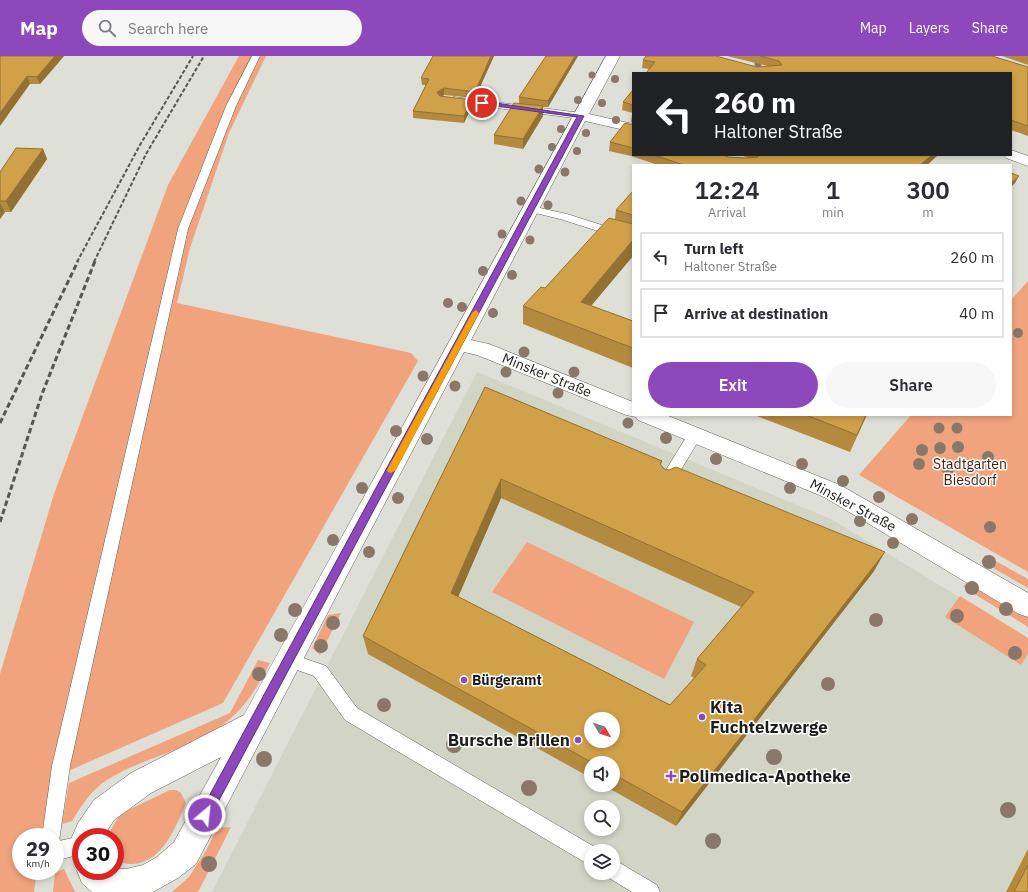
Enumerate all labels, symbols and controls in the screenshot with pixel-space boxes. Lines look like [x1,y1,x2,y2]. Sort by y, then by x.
search box [82,10,362,46]
text: Map [20,16,58,40]
icon: search [96,17,118,39]
text: Search here [128,19,208,38]
text: Map [860,19,887,37]
text: Layers [909,19,950,37]
text: Share [972,19,1008,37]
text: 260 m [714,84,796,121]
pin [465,86,499,120]
icon: left [648,88,700,140]
icon: arrive [471,92,493,114]
text: Haltoner Straße [714,120,843,143]
text: 12:24 [694,174,760,206]
text: 1 [826,174,840,206]
text: 300 [906,174,950,206]
text: Arrival [708,204,746,221]
text: min [822,204,844,221]
text: m [922,204,934,221]
text: Turn left [684,239,744,258]
icon: left [650,246,672,268]
text: 260 m [950,248,994,267]
text: Haltoner Straße [684,258,777,275]
icon: arrive [650,302,672,324]
text: Arrive at destination [684,304,828,323]
text: 40 m [959,304,994,323]
street label: Minsker Straße [500,349,595,401]
button: Exit [648,362,818,408]
button: Share [826,362,996,408]
park label: Stadtgarten Biesdorf [933,455,1007,489]
street label: Minsker Straße [807,475,900,535]
place label: Bürgeramt [472,671,542,689]
marker: Bürgeramt [459,675,469,685]
place label: Kita Fuchtelzwerge [710,696,828,738]
north arrow [584,712,620,748]
map controls [584,712,620,880]
marker: Kita Fuchtelzwerge [697,712,707,722]
place label: Bursche Brillen [448,729,570,751]
marker: Bursche Brillen [573,735,583,745]
button: sound [584,756,620,792]
place label: Polimedica-Apotheke [679,765,851,787]
marker: Polimedica-Apotheke [666,771,676,781]
position arrow [184,794,226,836]
button: search [584,800,620,836]
speed limit sign: 30 [72,828,124,880]
text: 29 [26,835,50,862]
button: layers [584,844,620,880]
text: km/h [26,857,50,870]

